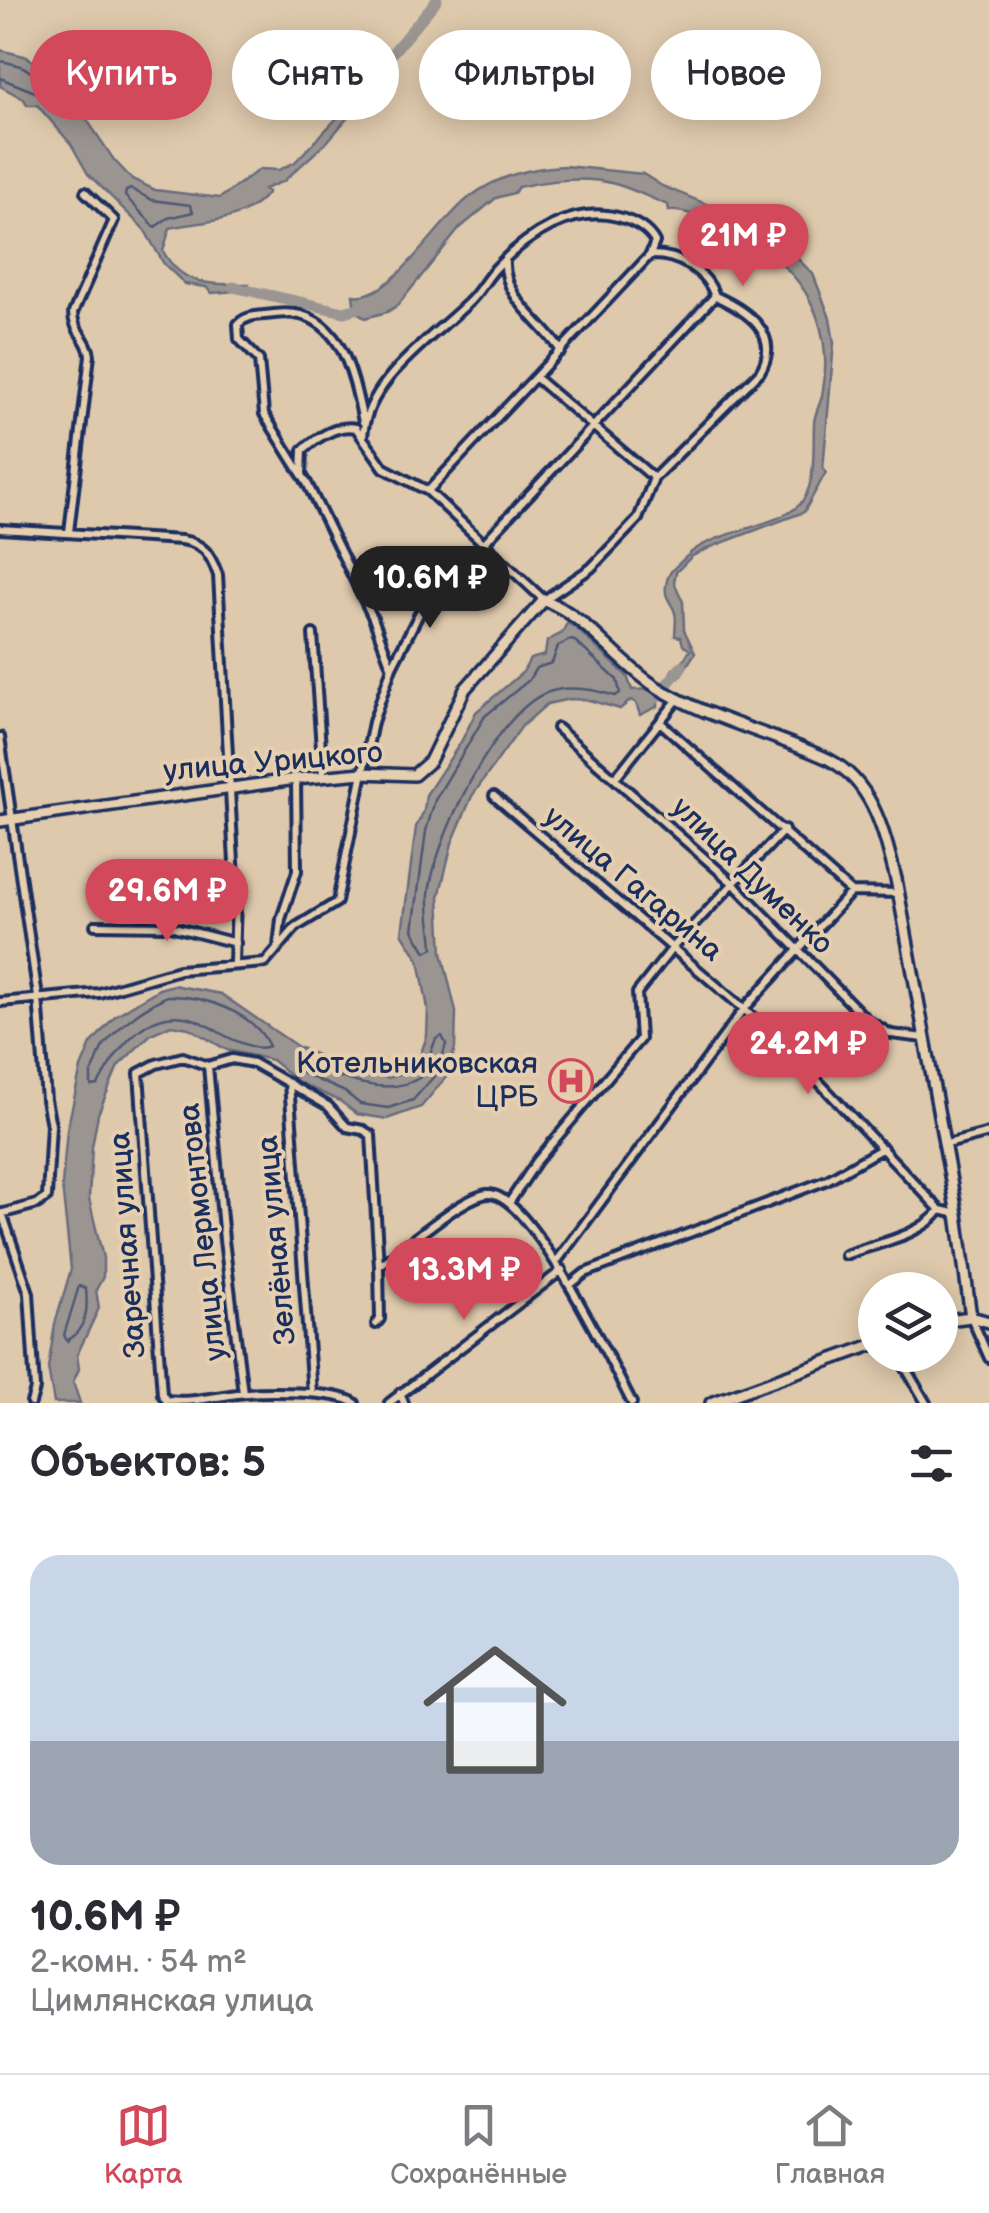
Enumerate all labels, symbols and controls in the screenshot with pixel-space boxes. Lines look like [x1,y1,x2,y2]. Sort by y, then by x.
chip: Купить [30,30,212,120]
chip: Снять [232,30,399,120]
chip: Фильтры [419,30,631,120]
chip: Новое [651,30,821,120]
pin: 21M ₽ [673,204,813,289]
text: 21M ₽ [700,217,786,256]
pin: 10.6M ₽ [338,546,522,631]
text: 10.6M ₽ [373,559,487,598]
street label: улица Урицкого [162,734,384,790]
street label: улица Думенко [664,790,840,962]
street label: улица Гагарина [536,799,730,969]
pin: 29.6M ₽ [75,859,259,944]
text: 29.6M ₽ [107,872,227,911]
pin: 24.2M ₽ [716,1012,900,1097]
text: 24.2M ₽ [749,1025,867,1064]
place label: Котельниковская ЦРБ [296,1046,538,1116]
hospital icon: Котельниковская ЦРБ [548,1058,594,1104]
street label: улица Лермонтова [172,1101,234,1363]
street label: Заречная улица [102,1130,154,1359]
street label: Зелёная улица [250,1133,304,1346]
pin: 13.3M ₽ [372,1238,556,1323]
text: 13.3M ₽ [408,1251,520,1290]
map controls [858,1272,958,1372]
button: layers [858,1272,958,1372]
icon: filters [904,1436,959,1491]
text: Объектов: 5 [30,1438,266,1489]
icon: home [405,1620,585,1800]
text: 10.6M ₽ [30,1892,181,1943]
text: 2-комн. · 54 m² [30,1943,247,1982]
text: Цимлянская улица [30,1982,314,2021]
tab: Карта [104,2098,183,2191]
tab: Сохранённые [390,2098,567,2191]
tab: Главная [775,2098,885,2191]

